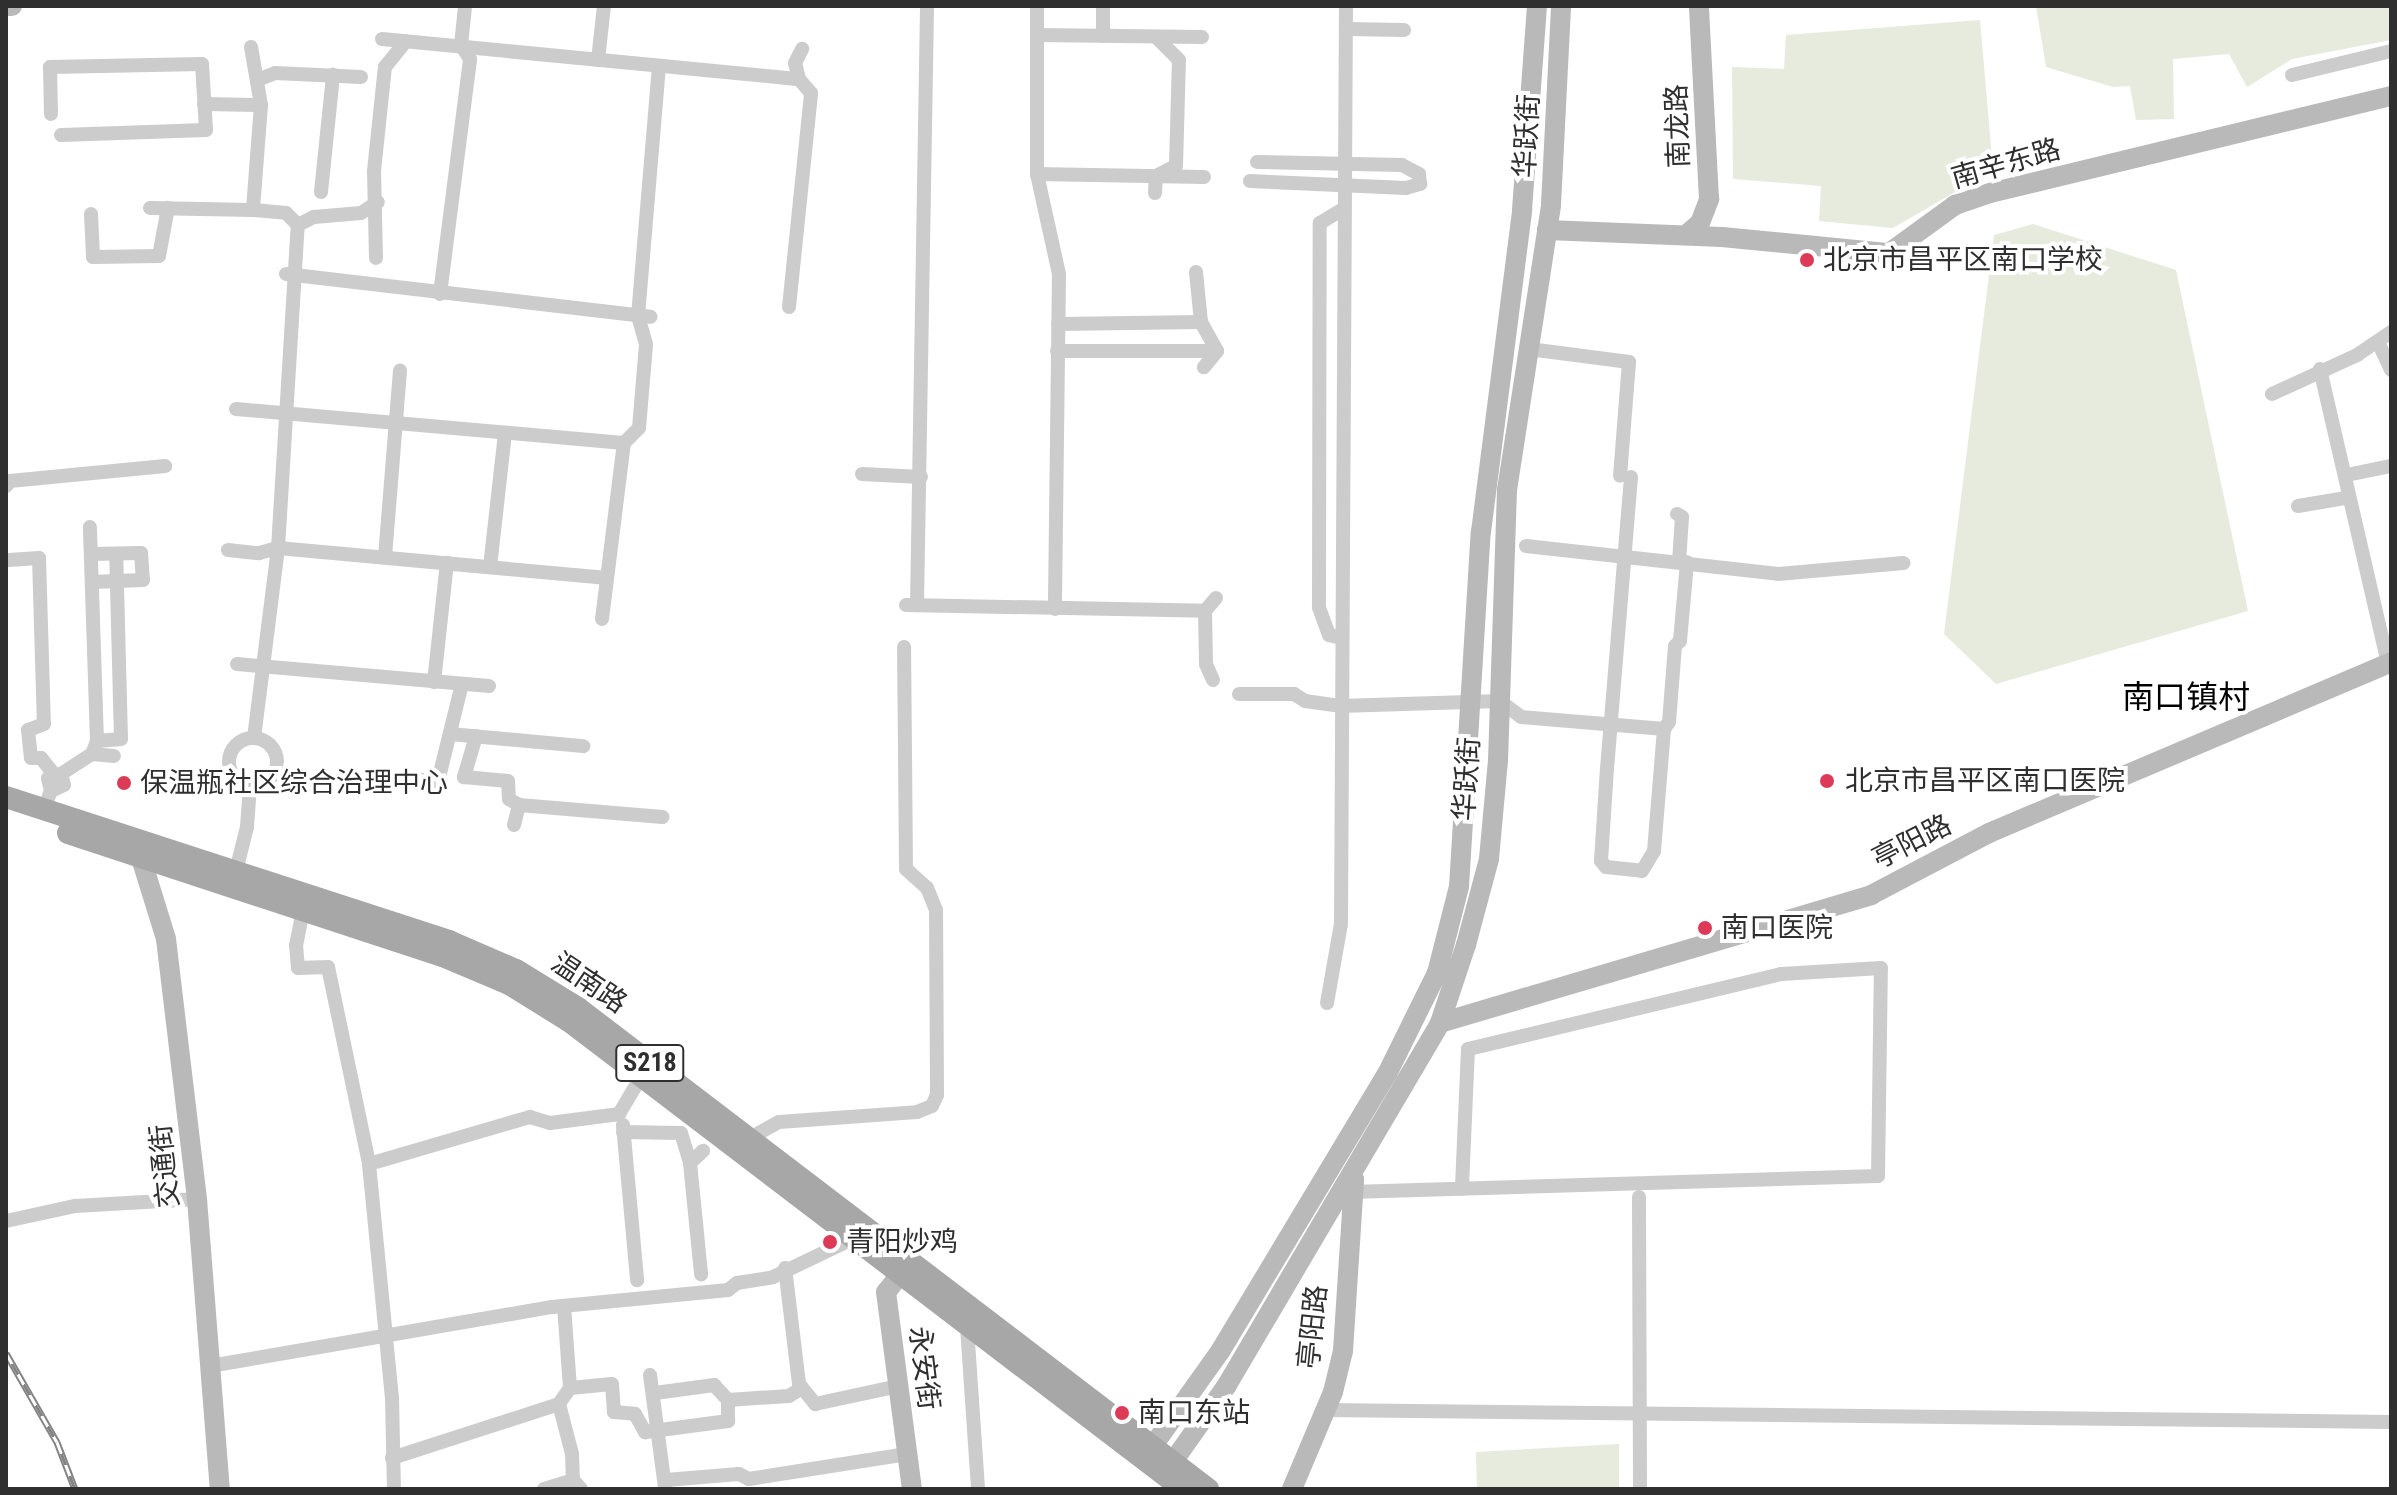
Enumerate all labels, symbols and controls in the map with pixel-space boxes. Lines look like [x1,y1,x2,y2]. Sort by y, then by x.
street label: 南龙路 [1660,83,1696,169]
street label: 华跃街 [1508,93,1546,179]
street label: 南辛东路 [1948,132,2064,196]
place label: 北京市昌平区南口学校 [1823,243,2103,277]
marker: 北京市昌平区南口学校 [1798,251,1816,269]
district label: 南口镇村 [2122,678,2250,716]
street label: 华跃街 [1447,736,1487,822]
place label: 北京市昌平区南口医院 [1845,764,2125,798]
place label: 保温瓶社区综合治理中心 [140,766,448,800]
marker: 北京市昌平区南口医院 [1816,770,1838,792]
marker: 保温瓶社区综合治理中心 [115,774,133,792]
street label: 亭阳路 [1867,808,1957,876]
place label: 南口医院 [1721,911,1833,945]
marker: 南口医院 [1696,919,1714,937]
street label: 温南路 [545,946,633,1020]
road number: S218 [614,1041,686,1085]
street label: 交通街 [144,1122,186,1210]
place label: 青阳炒鸡 [846,1225,958,1259]
marker: 青阳炒鸡 [821,1233,839,1251]
street label: 亭阳路 [1292,1283,1334,1371]
street label: 永安街 [902,1324,946,1412]
place label: 南口东站 [1138,1396,1250,1430]
marker: 南口东站 [1113,1404,1131,1422]

